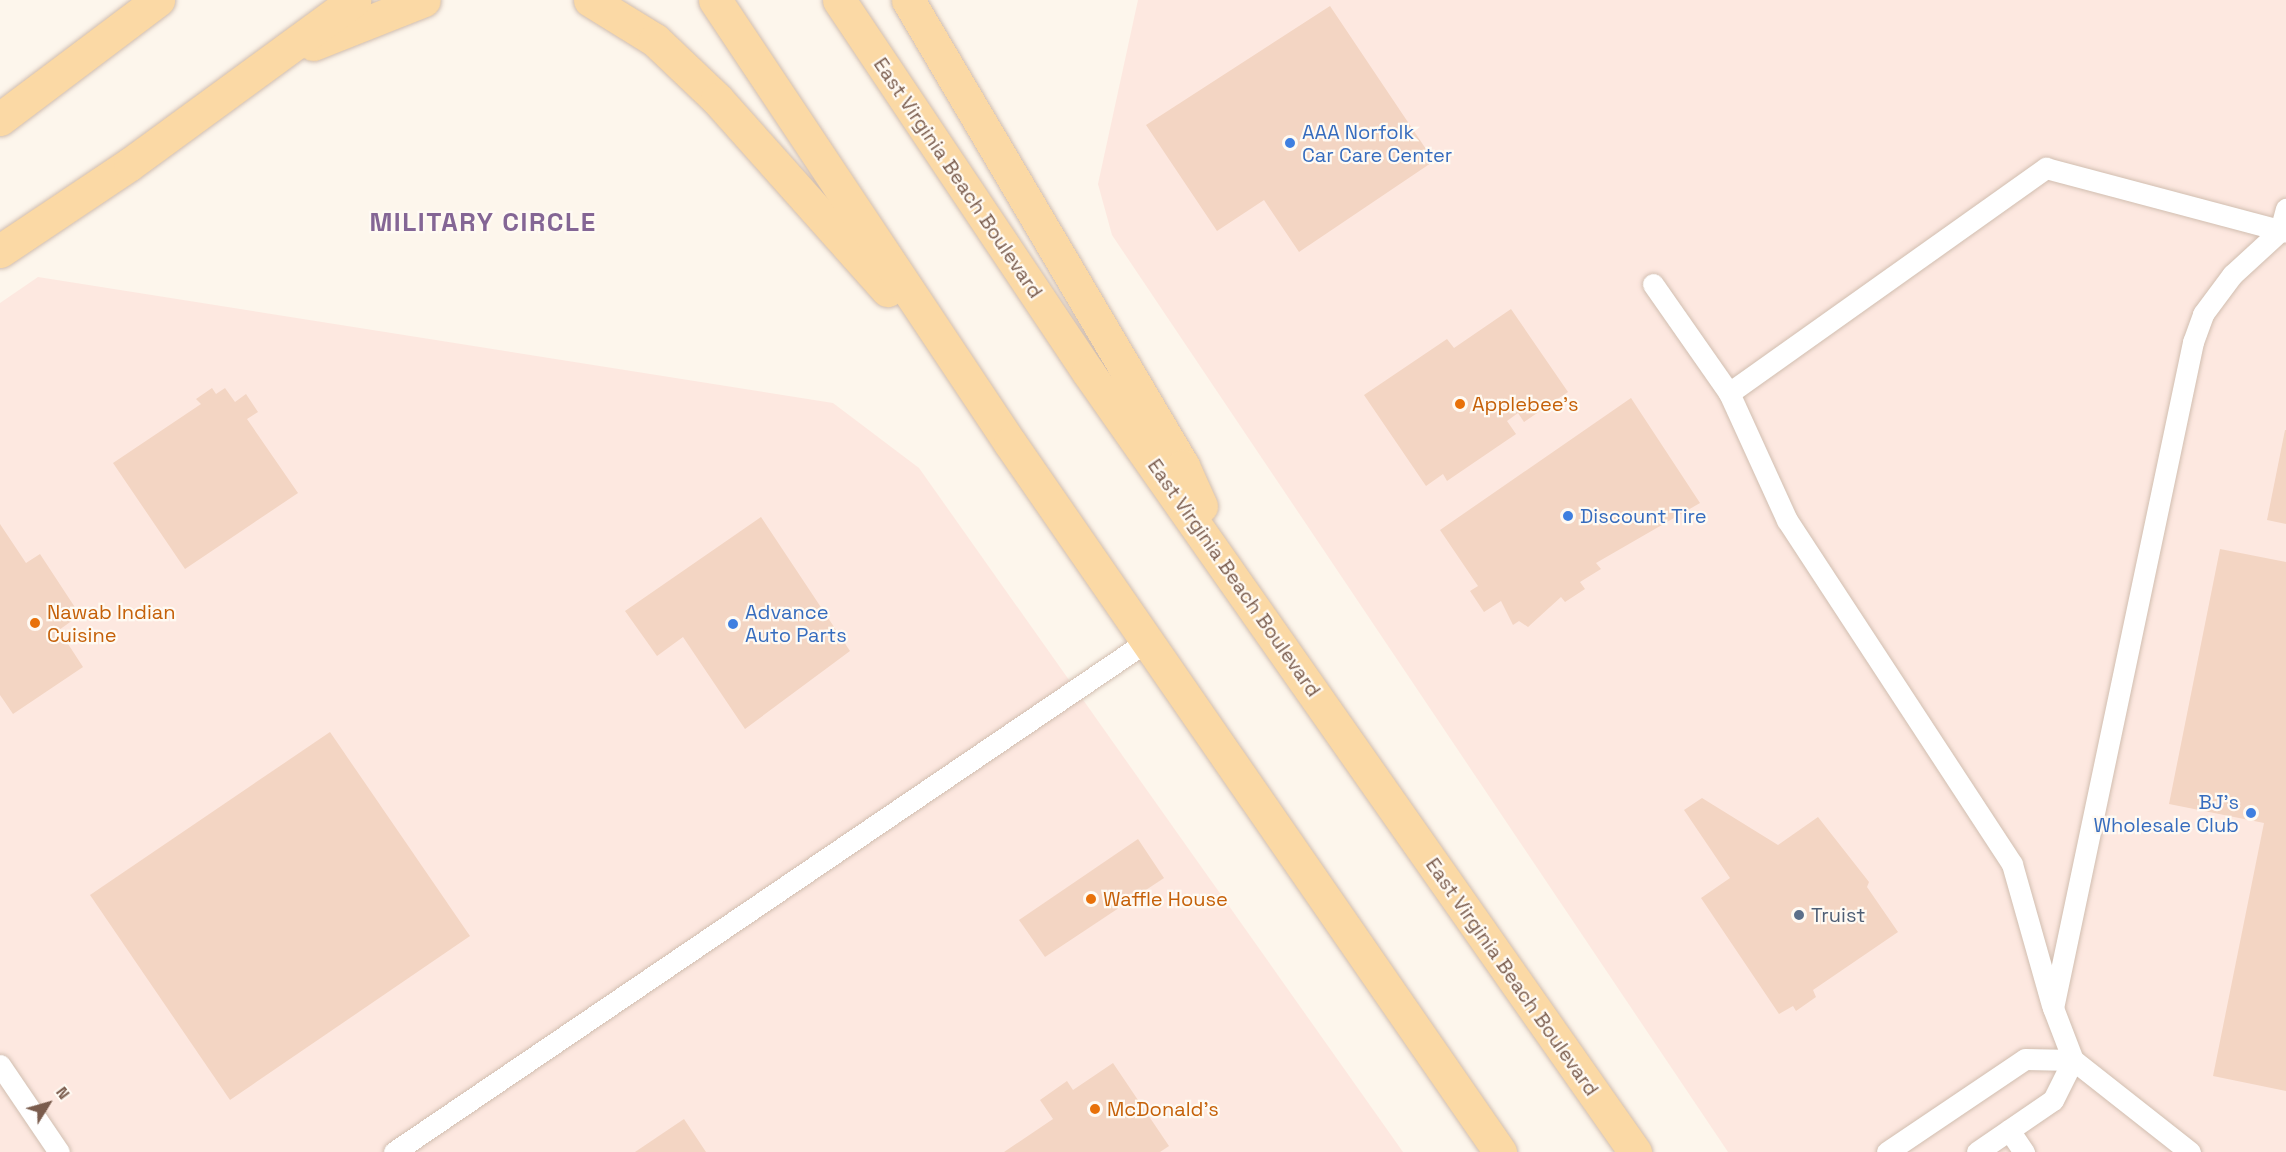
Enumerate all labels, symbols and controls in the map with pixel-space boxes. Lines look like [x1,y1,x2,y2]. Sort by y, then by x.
street label: East Virginia Beach Boulevard [868,53,1048,303]
place label: AAA Norfolk Car Care Center [1302,120,1452,167]
marker: AAA Norfolk Car Care Center [1283,136,1297,150]
district label: MILITARY CIRCLE [369,207,597,239]
place label: Applebee's [1472,392,1578,416]
marker: Applebee's [1453,397,1467,411]
street label: East Virginia Beach Boulevard [1142,454,1326,702]
place label: Discount Tire [1580,504,1707,528]
marker: Discount Tire [1561,509,1575,523]
place label: Nawab Indian Cuisine [47,600,176,647]
place label: Advance Auto Parts [745,600,847,647]
marker: Nawab Indian Cuisine [28,616,42,630]
marker: Advance Auto Parts [726,617,740,631]
place label: BJ's Wholesale Club [2093,790,2239,837]
marker: BJ's Wholesale Club [2244,806,2258,820]
street label: East Virginia Beach Boulevard [1420,853,1604,1101]
place label: Waffle House [1103,887,1228,911]
marker: Waffle House [1084,892,1098,906]
place label: Truist [1811,903,1865,927]
marker: Truist [1792,908,1806,922]
north arrow [18,1074,78,1134]
text: N [51,1082,74,1103]
place label: McDonald's [1107,1097,1219,1121]
marker: McDonald's [1088,1102,1102,1116]

